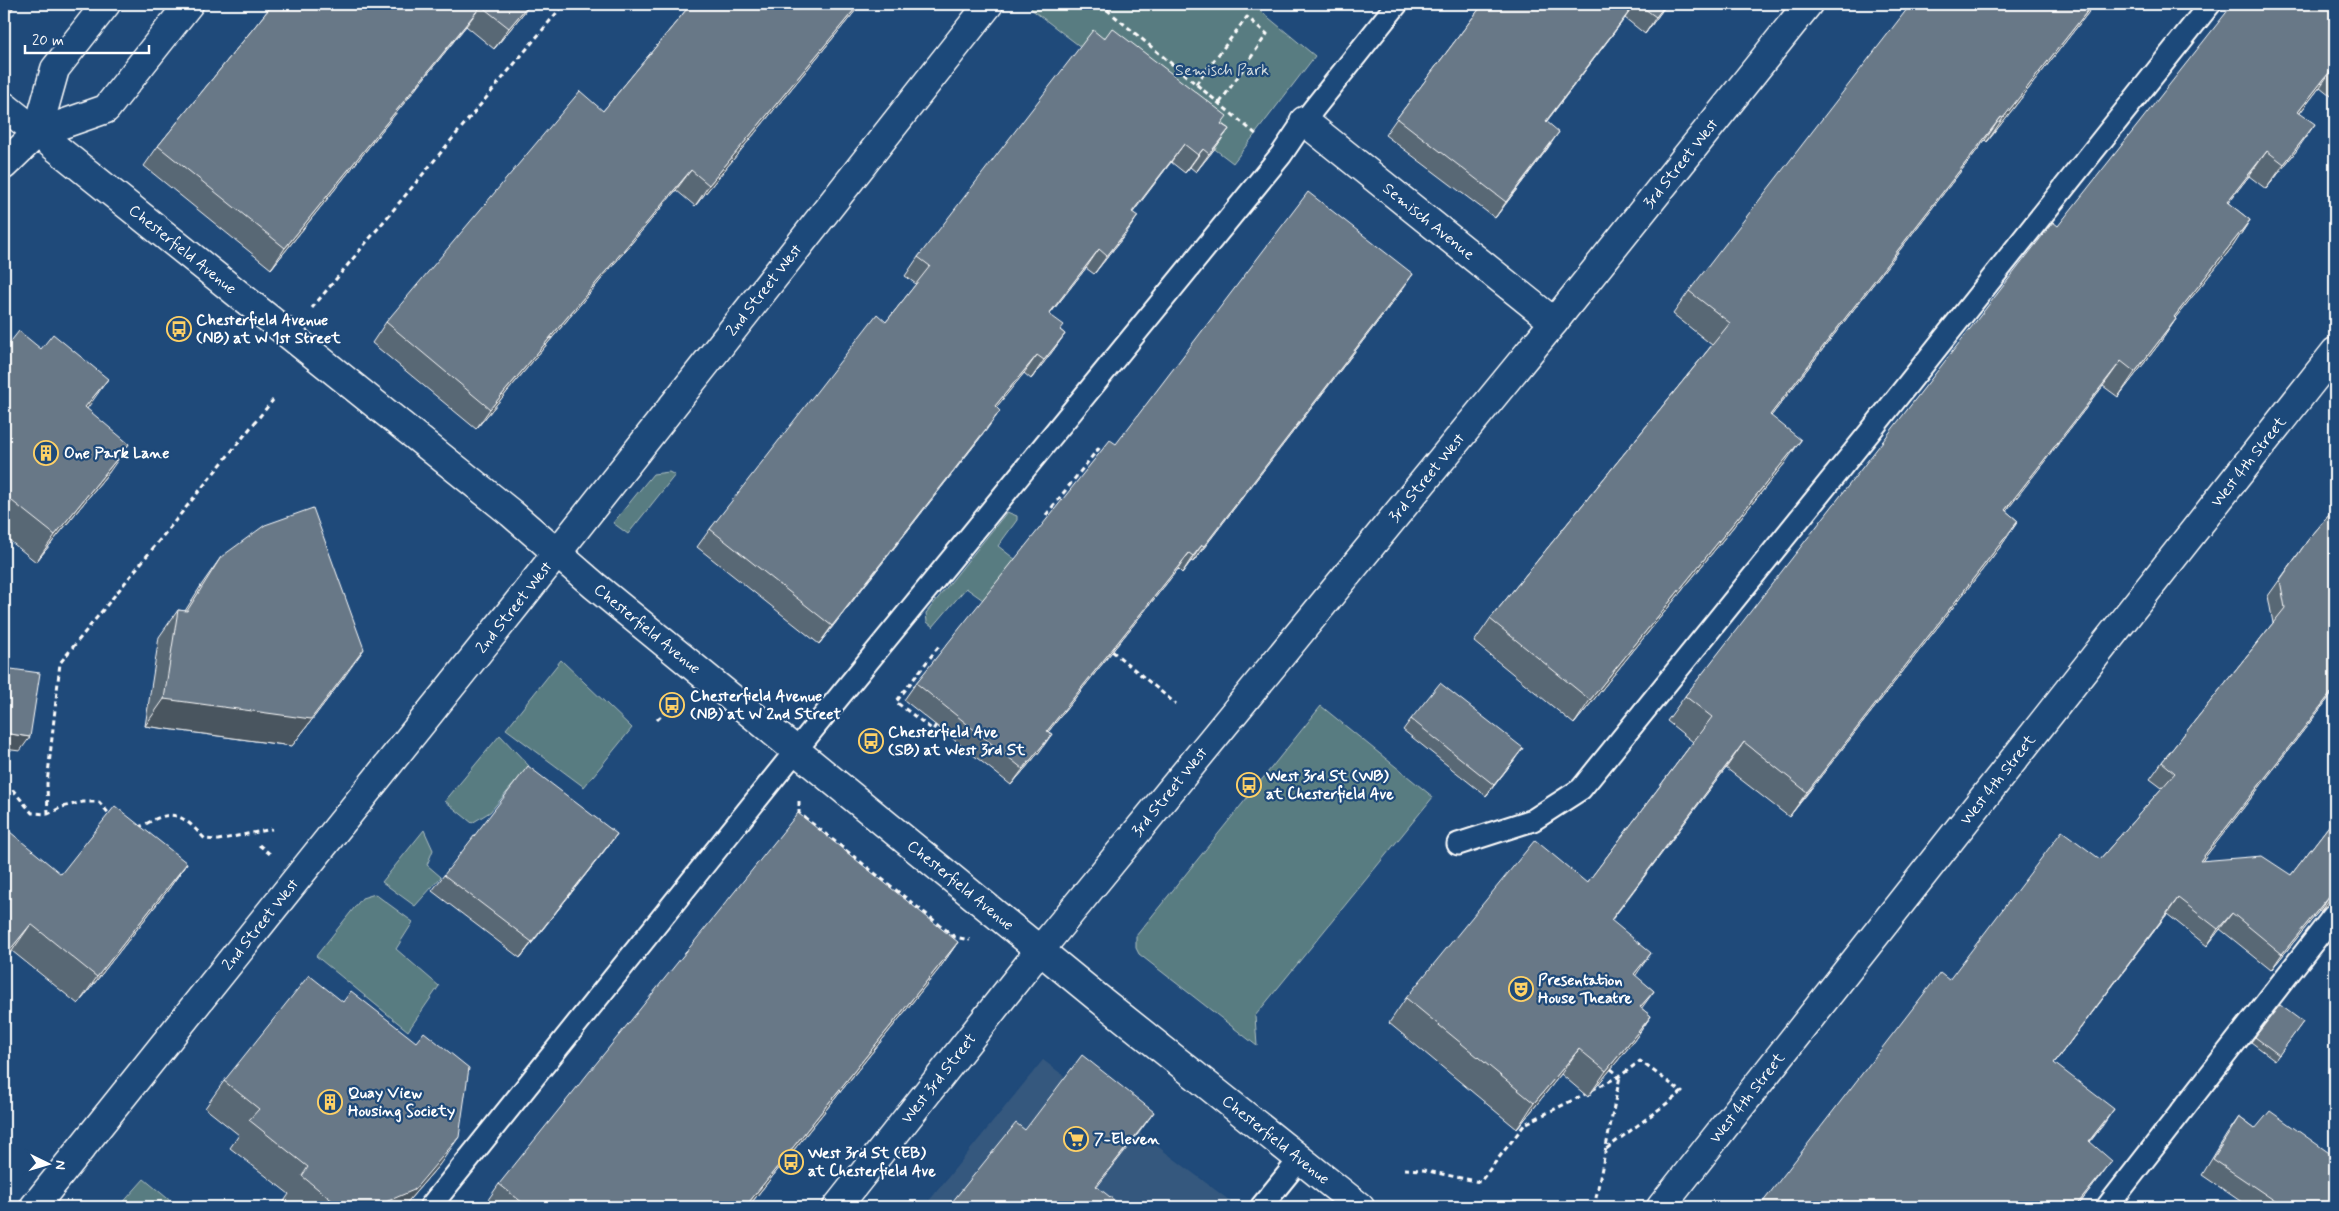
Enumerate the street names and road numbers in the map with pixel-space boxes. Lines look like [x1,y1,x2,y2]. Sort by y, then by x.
street label: 3rd Street West [1638,114,1723,213]
street label: Semisch Avenue [1378,178,1479,265]
street label: Chesterfield Avenue [124,200,241,299]
street label: 2nd Street West [721,240,807,340]
street label: West 4th Street [2206,412,2291,511]
street label: 3rd Street West [1384,429,1469,527]
street label: 2nd Street West [471,557,557,658]
street label: Chesterfield Avenue [589,579,705,679]
street label: West 4th Street [1955,730,2040,830]
street label: 3rd Street West [1127,743,1212,841]
street label: Chesterfield Avenue [903,835,1018,935]
street label: 2nd Street West [217,874,303,975]
street label: West 3rd Street [896,1028,981,1128]
street label: West 4th Street [1705,1048,1790,1148]
street label: Chesterfield Avenue [1218,1090,1334,1189]

